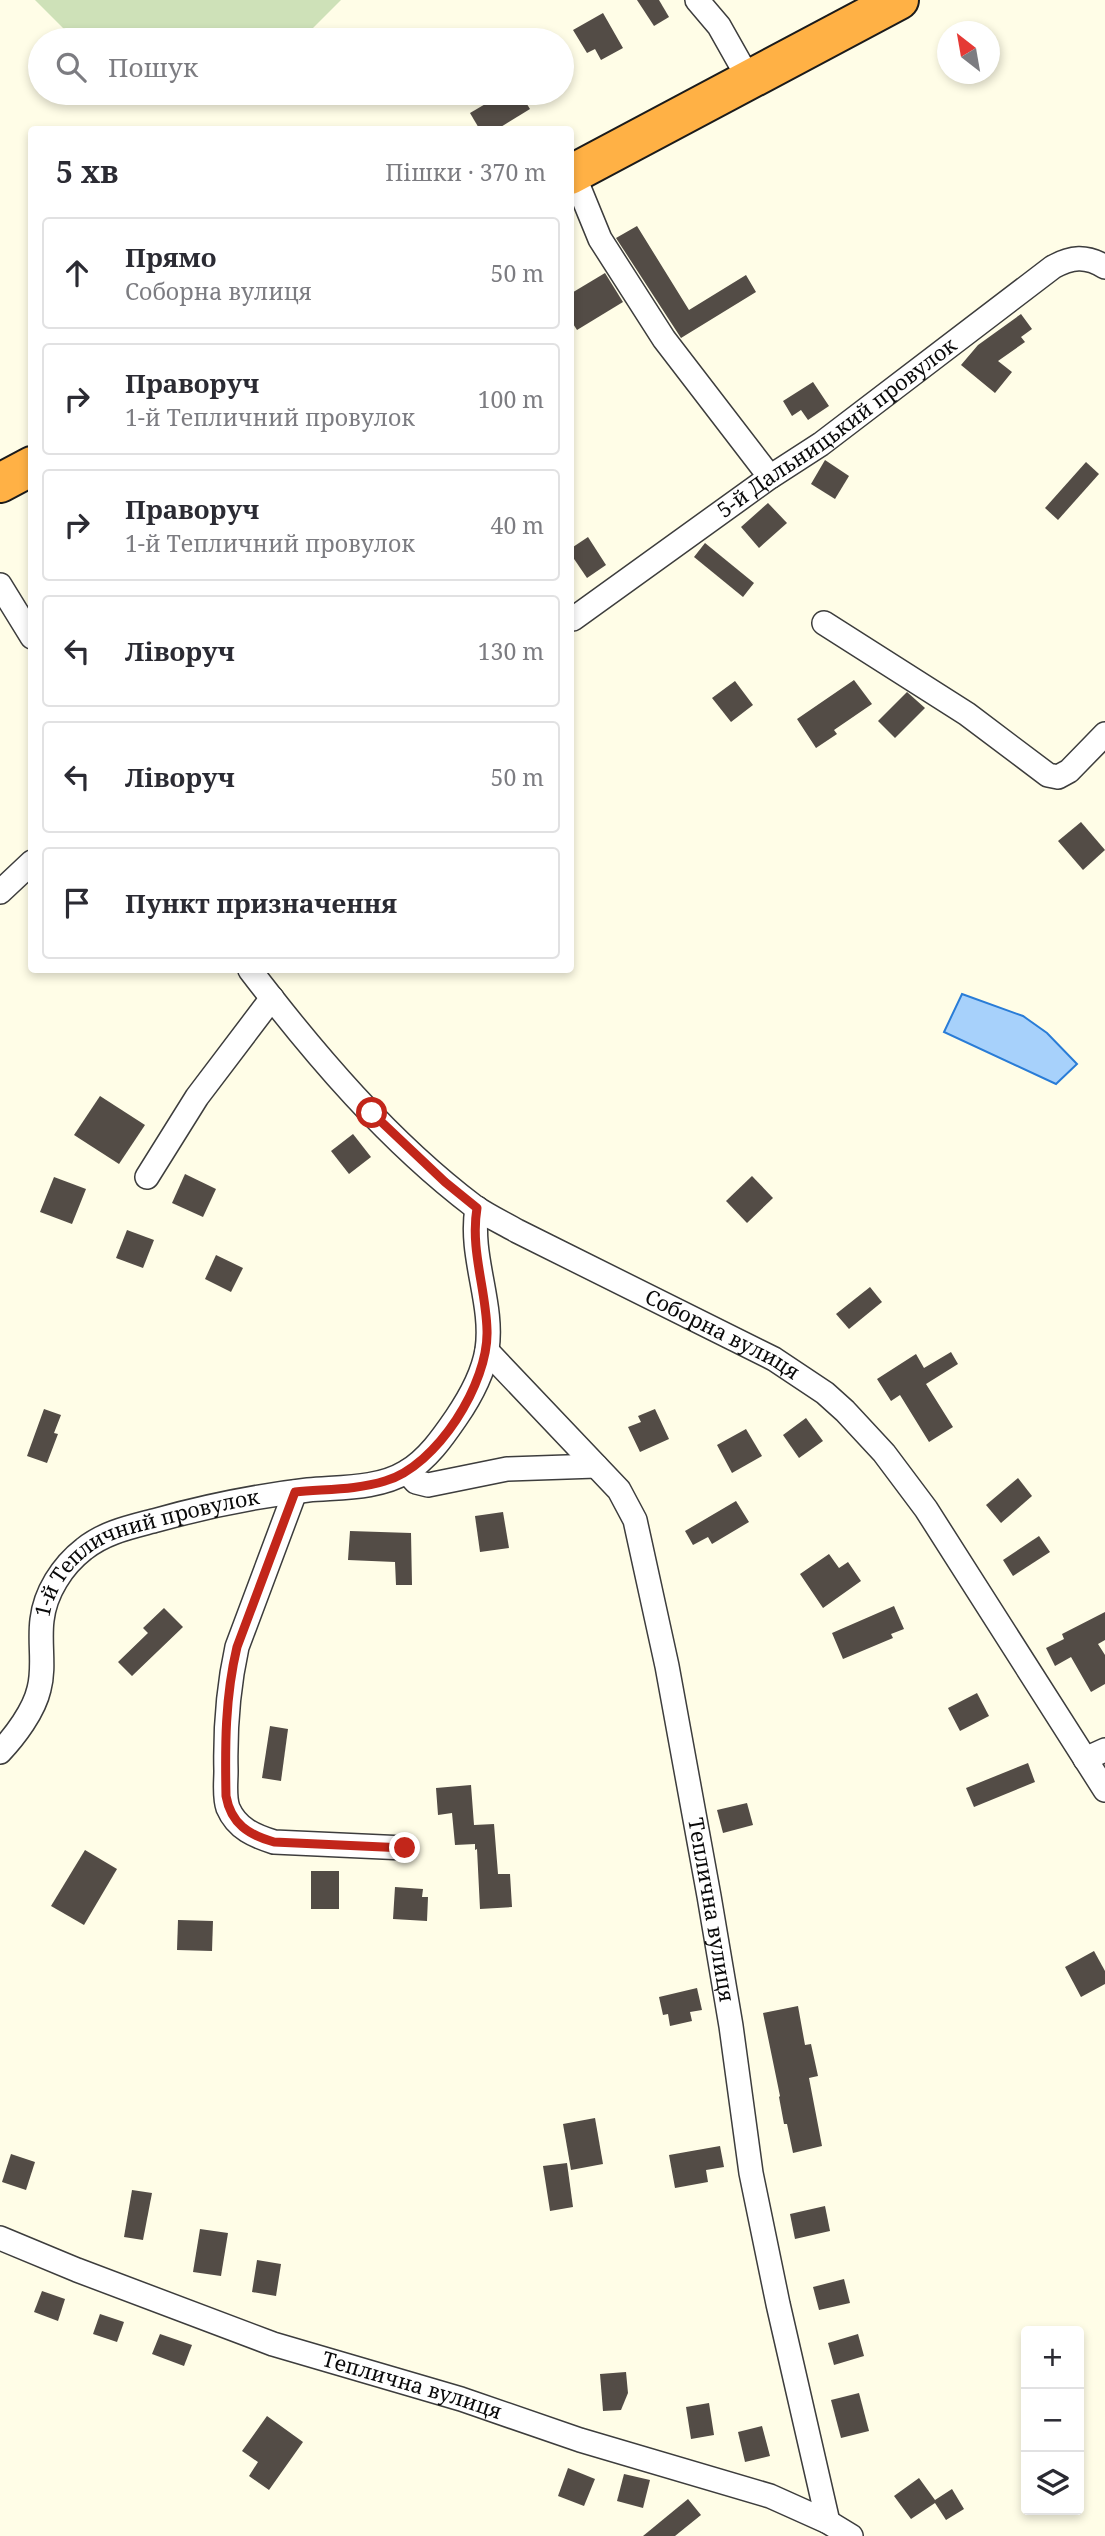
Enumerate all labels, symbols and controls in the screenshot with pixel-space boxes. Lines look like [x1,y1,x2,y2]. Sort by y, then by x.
north arrow [937,21,1000,84]
search box [28,28,574,105]
icon: search [52,48,90,86]
text: Пошук [108,49,198,85]
text: 5 хв [56,151,118,192]
text: Пішки · 370 m [385,156,546,188]
text: Прямо [125,239,216,275]
icon: ahead [58,254,96,292]
text: 50 m [491,257,544,289]
text: Соборна вулиця [125,275,312,307]
street label: 5-й Дальницький провулок [711,330,962,524]
text: Праворуч [125,365,259,401]
icon: right [58,380,96,418]
text: 100 m [478,383,544,415]
text: 1-й Тепличний провулок [125,401,415,433]
text: Праворуч [125,491,259,527]
icon: right [58,506,96,544]
text: 40 m [491,509,544,541]
text: 1-й Тепличний провулок [125,527,415,559]
icon: left [58,632,96,670]
text: Ліворуч [125,633,235,669]
text: 130 m [478,635,544,667]
icon: left [58,758,96,796]
text: Ліворуч [125,759,235,795]
text: 50 m [491,761,544,793]
icon: arrive [58,884,96,922]
text: Пункт призначення [125,885,397,921]
route start [356,1097,387,1128]
street label: Соборна вулиця [640,1282,806,1385]
street label: 1-й Тепличний провулок [28,1482,262,1619]
street label: Теплична вулиця [682,1815,742,2004]
route end [389,1832,420,1863]
map controls [1021,2326,1084,2515]
button: + [1021,2326,1084,2389]
street label: Теплична вулиця [319,2344,506,2425]
button: − [1021,2389,1084,2452]
button: layers [1021,2452,1084,2515]

